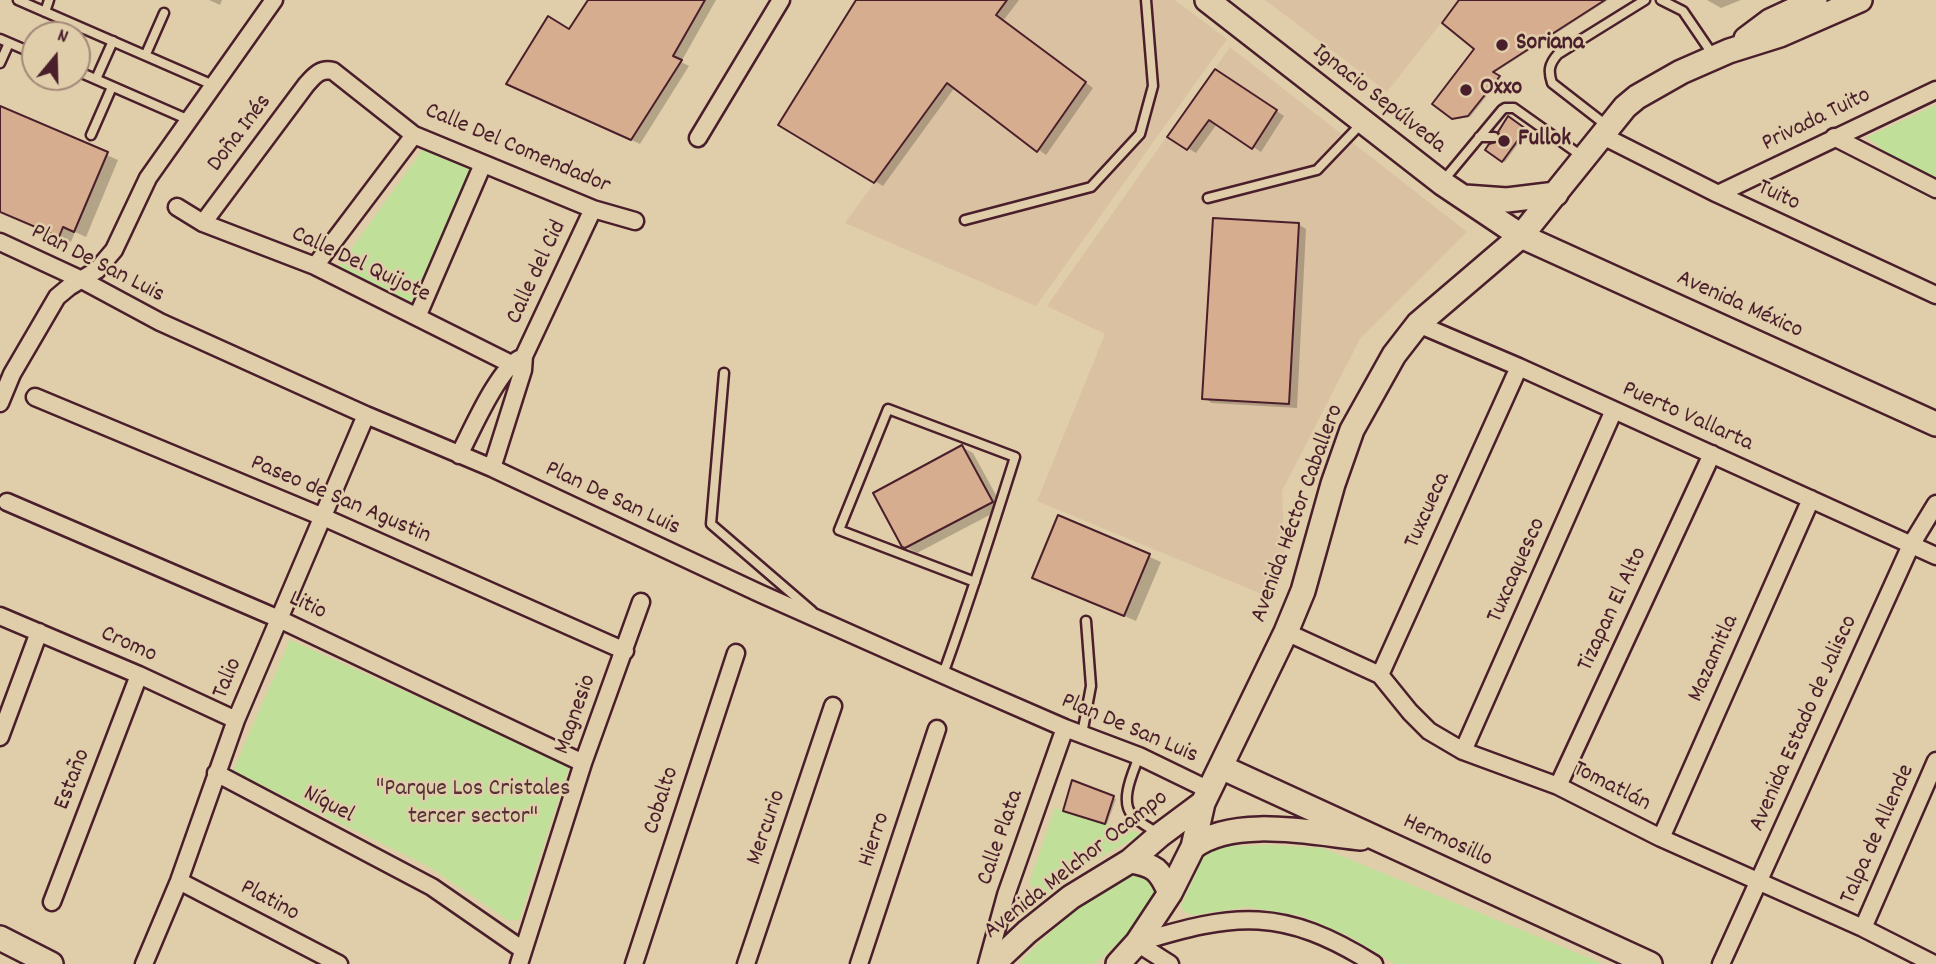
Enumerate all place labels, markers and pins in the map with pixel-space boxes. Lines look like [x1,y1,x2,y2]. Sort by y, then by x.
place label: Soriana [1516,31,1584,59]
marker: Soriana [1494,37,1510,53]
place label: Oxxo [1480,76,1522,104]
marker: Oxxo [1458,82,1474,98]
place label: Fullok [1518,127,1571,155]
marker: Fullok [1496,133,1512,149]

